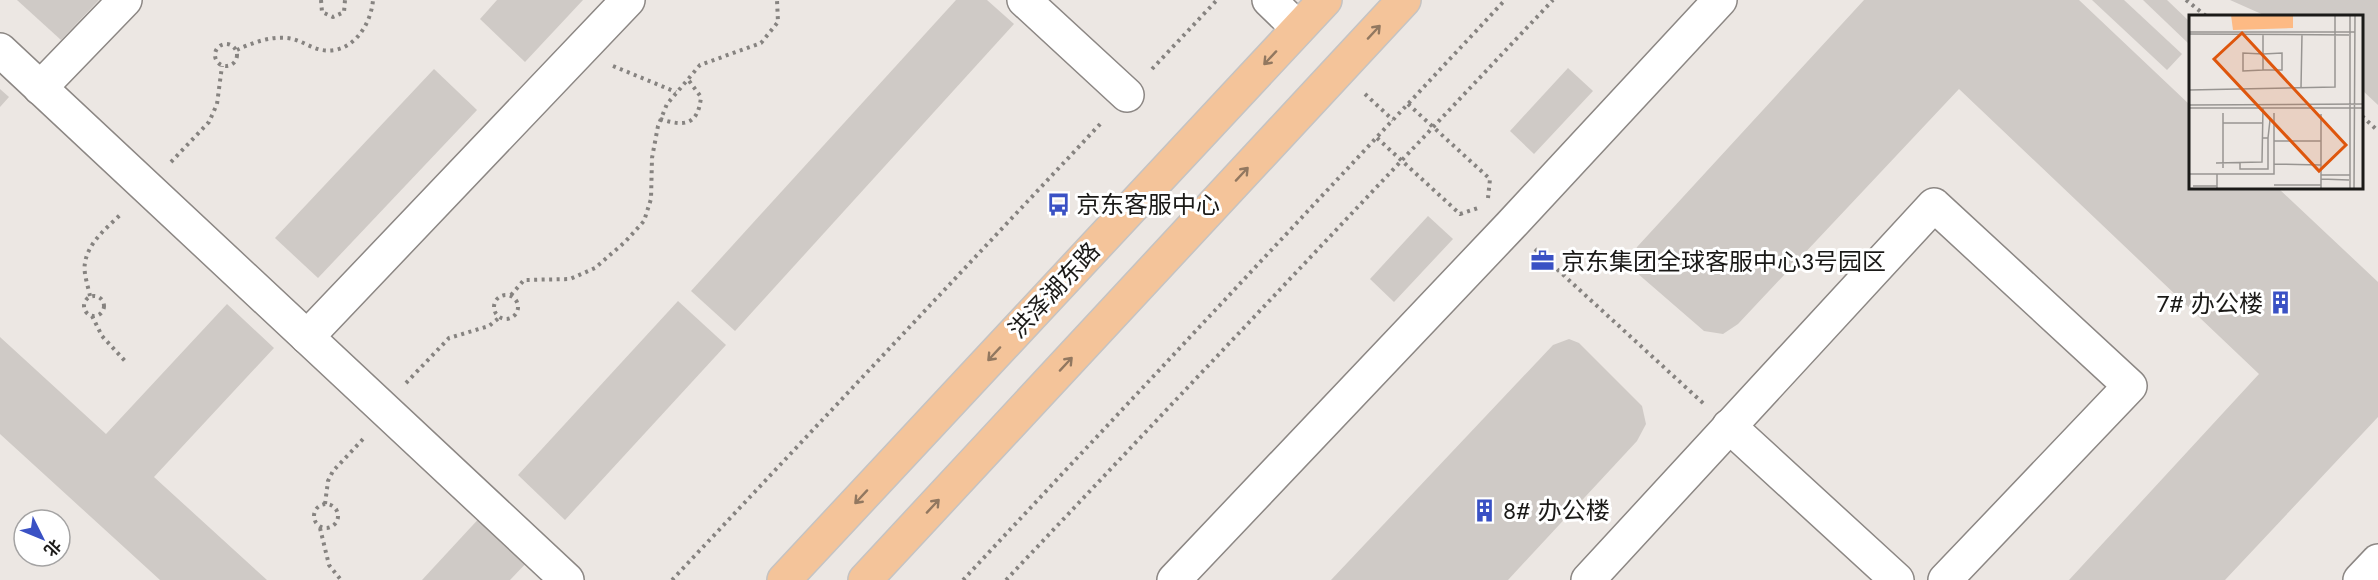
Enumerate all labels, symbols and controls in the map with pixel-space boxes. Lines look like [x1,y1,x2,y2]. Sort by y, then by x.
inset map [2189,15,2363,189]
one-way arrow [1367,24,1382,39]
one-way arrow [1264,50,1278,65]
one-way arrow [1235,167,1249,182]
place label: 京东客服中心 [1076,187,1220,222]
bus stop icon: 京东客服中心 [1045,191,1071,217]
street label: 洪泽湖东路 [1000,234,1108,346]
place label: 京东集团全球客服中心3号园区 [1561,244,1886,279]
office icon: 京东集团全球客服中心3号园区 [1530,248,1556,274]
place label: 7# 办公楼 [2157,286,2263,321]
building icon: 7# 办公楼 [2268,290,2294,316]
one-way arrow [987,347,1001,362]
one-way arrow [1059,356,1073,371]
one-way arrow [855,489,869,504]
place label: 8# 办公楼 [1503,493,1610,528]
building icon: 8# 办公楼 [1472,497,1498,523]
one-way arrow [926,499,940,514]
north arrow [12,508,72,568]
text: 北 [39,534,66,562]

